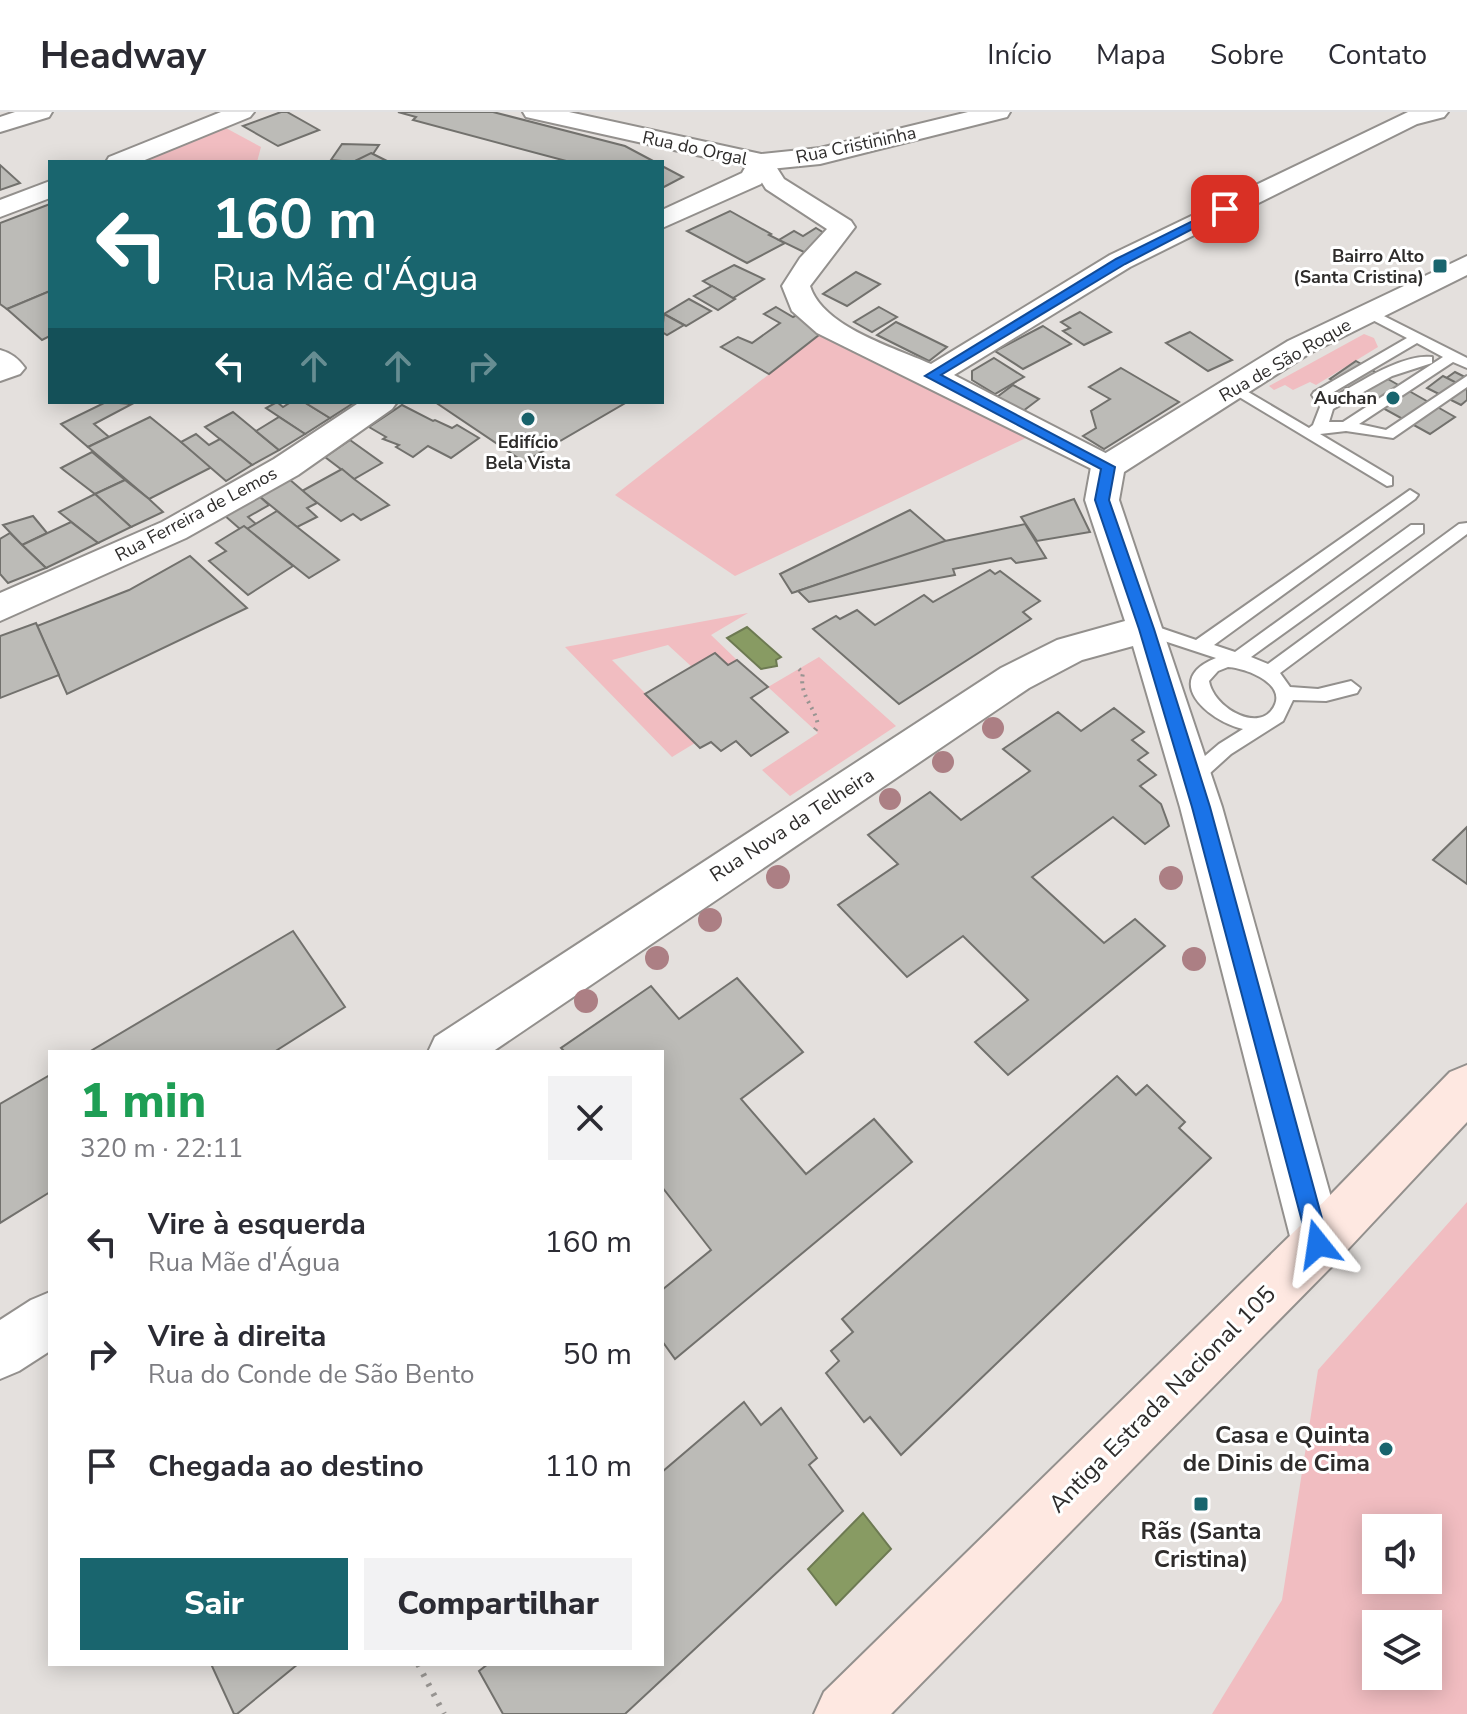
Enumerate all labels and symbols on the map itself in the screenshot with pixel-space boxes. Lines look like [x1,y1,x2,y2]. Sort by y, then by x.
street label: Rua Cristininha [794,121,918,169]
street label: Rua do Orgal [640,125,750,171]
pin [1191,175,1259,243]
place label: Bairro Alto (Santa Cristina) [1293,244,1424,289]
marker: Bairro Alto (Santa Cristina) [1431,257,1449,275]
street label: Rua de São Roque [1215,313,1355,407]
place label: Auchan [1314,386,1377,410]
marker: Auchan [1384,389,1402,407]
marker: Edifício Bela Vista [519,410,537,428]
place label: Edifício Bela Vista [485,430,571,475]
street label: Rua Ferreira de Lemos [111,461,281,567]
street label: Rua Nova da Telheira [705,762,879,888]
position arrow [1276,1202,1360,1286]
street label: Antiga Estrada Nacional 105 [1041,1278,1283,1520]
place label: Casa e Quinta de Dinis de Cima [1183,1419,1370,1479]
marker: Casa e Quinta de Dinis de Cima [1377,1440,1395,1458]
marker: Rãs (Santa Cristina) [1192,1495,1210,1513]
place label: Rãs (Santa Cristina) [1141,1515,1261,1575]

